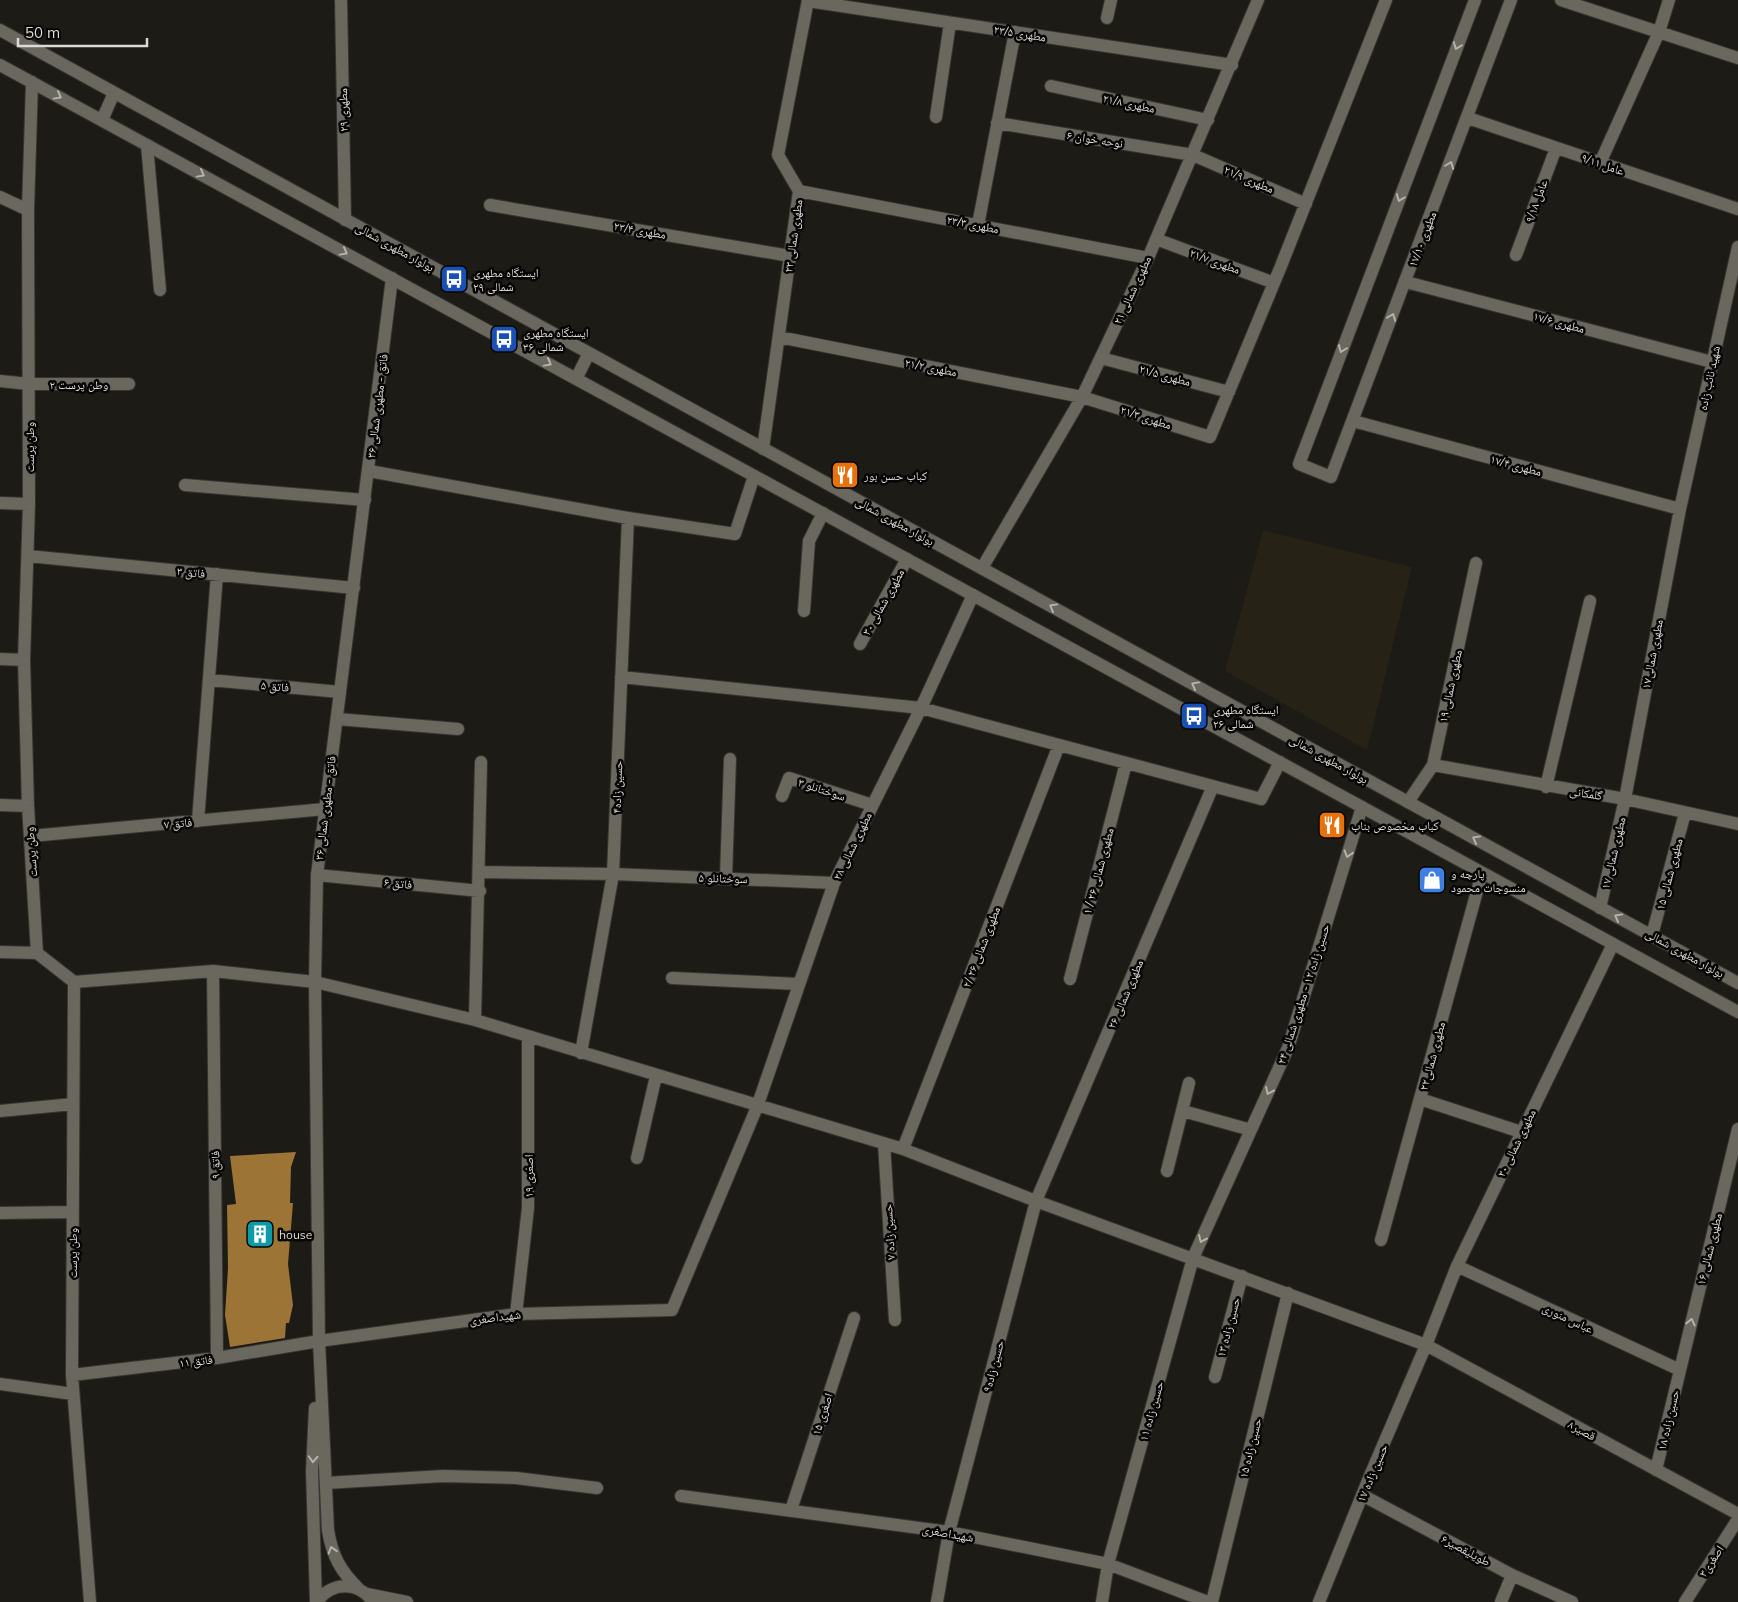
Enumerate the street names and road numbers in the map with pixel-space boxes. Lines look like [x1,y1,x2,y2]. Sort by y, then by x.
street label: مطهری ۲۳/۵ [993,21,1047,45]
street label: مطهری ۲۹ [335,88,351,132]
street label: مطهری ۲۱/۸ [1102,90,1156,116]
street label: نوحه خوان ۶ [1066,127,1124,151]
street label: عامل ۹/۱۱ [1580,150,1626,178]
street label: مطهری ۲۱/۹ [1222,162,1276,196]
street label: عامل ۹/۱۸ [1521,178,1551,224]
street label: مطهری شمالی ۲۳ [780,199,806,273]
street label: مطهری ۱۷/۱۰ [1405,209,1439,269]
street label: مطهری ۲۳/۳ [946,212,1000,236]
street label: مطهری ۲۳/۴ [613,218,667,242]
street label: بولوار مطهری شمالی [353,219,437,275]
street label: مطهری ۲۱/۷ [1188,245,1242,277]
street label: مطهری شمالی ۲۱ [1110,253,1154,327]
street label: مطهری ۱۷/۶ [1532,308,1586,336]
street label: شهید نائب زاده [1695,344,1724,412]
street label: فاتق - مطهری شمالی ۳۶ [363,353,391,459]
street label: مطهری ۲۱/۲ [904,355,958,379]
street label: مطهری ۲۱/۵ [1138,361,1192,389]
street label: وطن پرست ۲ [50,377,108,392]
street label: مطهری ۲۱/۳ [1119,402,1173,432]
street label: وطن پرست [22,422,37,472]
street label: مطهری ۱۷/۴ [1489,451,1543,479]
street label: بولوار مطهری شمالی [853,493,937,549]
street label: فاتق ۳ [176,563,206,581]
street label: مطهری شمالی ۳۰ [859,566,907,638]
street label: مطهری شمالی۱۷ [1638,618,1666,690]
street label: مطهری شمالی ۱۹ [1435,648,1465,724]
street label: فاتق ۵ [260,677,290,695]
street label: بولوار مطهری شمالی [1287,731,1371,787]
street label: فاتق - مطهری شمالی ۳۶ [311,755,339,861]
street label: حسین زاده۴ [609,760,626,814]
street label: سوختانلو ۳ [796,774,848,804]
street label: گلمکانی [1569,783,1603,803]
street label: مطهری شمالی ۲۸ [829,810,875,882]
street label: فاتق ۷ [163,814,193,832]
street label: مطهری شمالی ۱۷ [1597,815,1629,891]
street label: وطن پرست [22,826,40,878]
street label: مطهری شمالی ۲۶ / ۱ [1079,826,1117,916]
street label: مطهری شمالی ۱۵ [1652,837,1686,911]
street label: سوختانلو ۵ [698,870,748,886]
street label: فاتق ۶ [383,874,413,892]
street label: مطهری شمالی ۲۶ /۲ [959,904,1003,990]
street label: حسین زاده ۱۲ - مطهری شمالی ۲۴ [1273,922,1333,1066]
street label: بولوار مطهری شمالی [1643,925,1727,981]
street label: مطهری شمالی ۲۶ [1104,957,1146,1031]
street label: مطهری شمالی۲۲ [1416,1020,1448,1092]
street label: مطهری شمالی ۲۰ [1493,1107,1539,1179]
street label: فاتق ۹ [207,1151,223,1179]
street label: اصغری ۱۹ [521,1154,536,1198]
street label: حسین زاده ۷ [880,1203,898,1260]
street label: مطهری شمالی ۱۶ [1693,1211,1725,1287]
street label: وطن پرست [65,1228,80,1278]
street label: حسین زاده ۱۳ [1213,1295,1243,1359]
street label: عباس منوری [1540,1300,1596,1337]
street label: شهیداصغری [468,1306,522,1328]
street label: حسین زاده۹ [979,1338,1007,1394]
street label: فاتق ۱۱ [178,1351,214,1371]
street label: حسین زاده ۱۱ [1135,1379,1167,1443]
street label: حسین زاده ۱۸ [1654,1388,1682,1452]
street label: اصغری ۱۵ [808,1391,836,1437]
street label: حسین زاده ۱۵ [1235,1416,1265,1480]
street label: قصیر۸ [1566,1417,1598,1444]
street label: حسین زاده ۱۷ [1353,1442,1391,1504]
street label: شهیداصغری [921,1521,975,1545]
street label: طویلیقصیر۶ [1439,1531,1493,1569]
street label: اصغری۳ [1695,1542,1727,1580]

